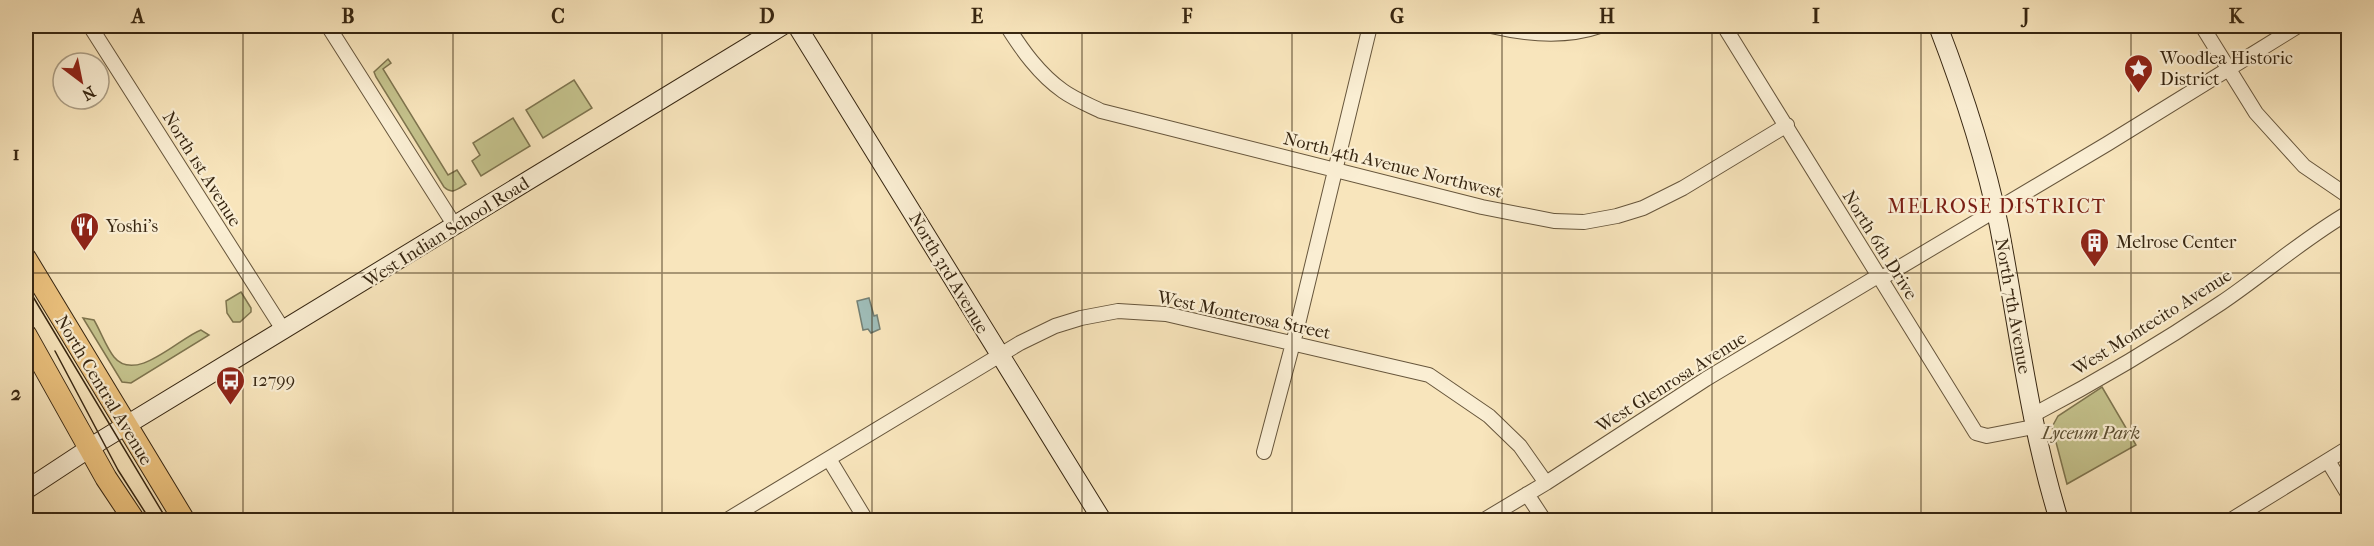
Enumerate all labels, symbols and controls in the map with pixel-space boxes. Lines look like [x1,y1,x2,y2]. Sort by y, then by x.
text: A [130,5,146,28]
text: B [341,5,355,28]
text: C [551,5,565,28]
text: D [759,5,775,28]
text: E [971,5,983,28]
text: F [1181,5,1193,28]
text: G [1390,5,1404,28]
text: H [1599,5,1615,28]
text: I [1812,5,1820,28]
text: J [2020,5,2030,28]
text: K [2229,5,2245,28]
place label: Woodlea Historic District [2159,48,2293,90]
north arrow [51,51,111,111]
place icon: Woodlea Historic District [2123,52,2155,94]
text: N [78,82,99,105]
street label: North 1st Avenue [158,108,245,231]
street label: North 4th Avenue Northwest [1281,128,1505,203]
text: 1 [12,142,20,165]
street label: West Indian School Road [359,173,533,293]
street label: North 6th Drive [1838,187,1922,304]
district label: MELROSE DISTRICT [1888,195,2106,218]
street label: North 3rd Avenue [904,209,993,337]
restaurant icon: Yoshi’s [69,210,101,252]
place label: Yoshi’s [105,216,158,237]
building icon: Melrose Center [2079,226,2111,268]
place label: Melrose Center [2116,232,2237,253]
street label: North 7th Avenue [1990,236,2035,376]
street label: West Montecito Avenue [2068,265,2236,381]
street label: West Monterosa Street [1155,287,1333,344]
street label: North Central Avenue [50,311,157,469]
street label: West Glenrosa Avenue [1592,328,1750,438]
bus stop icon: 12799 [215,364,247,406]
place label: 12799 [252,370,295,391]
text: 2 [11,382,21,405]
park label: Lyceum Park [2040,423,2140,444]

